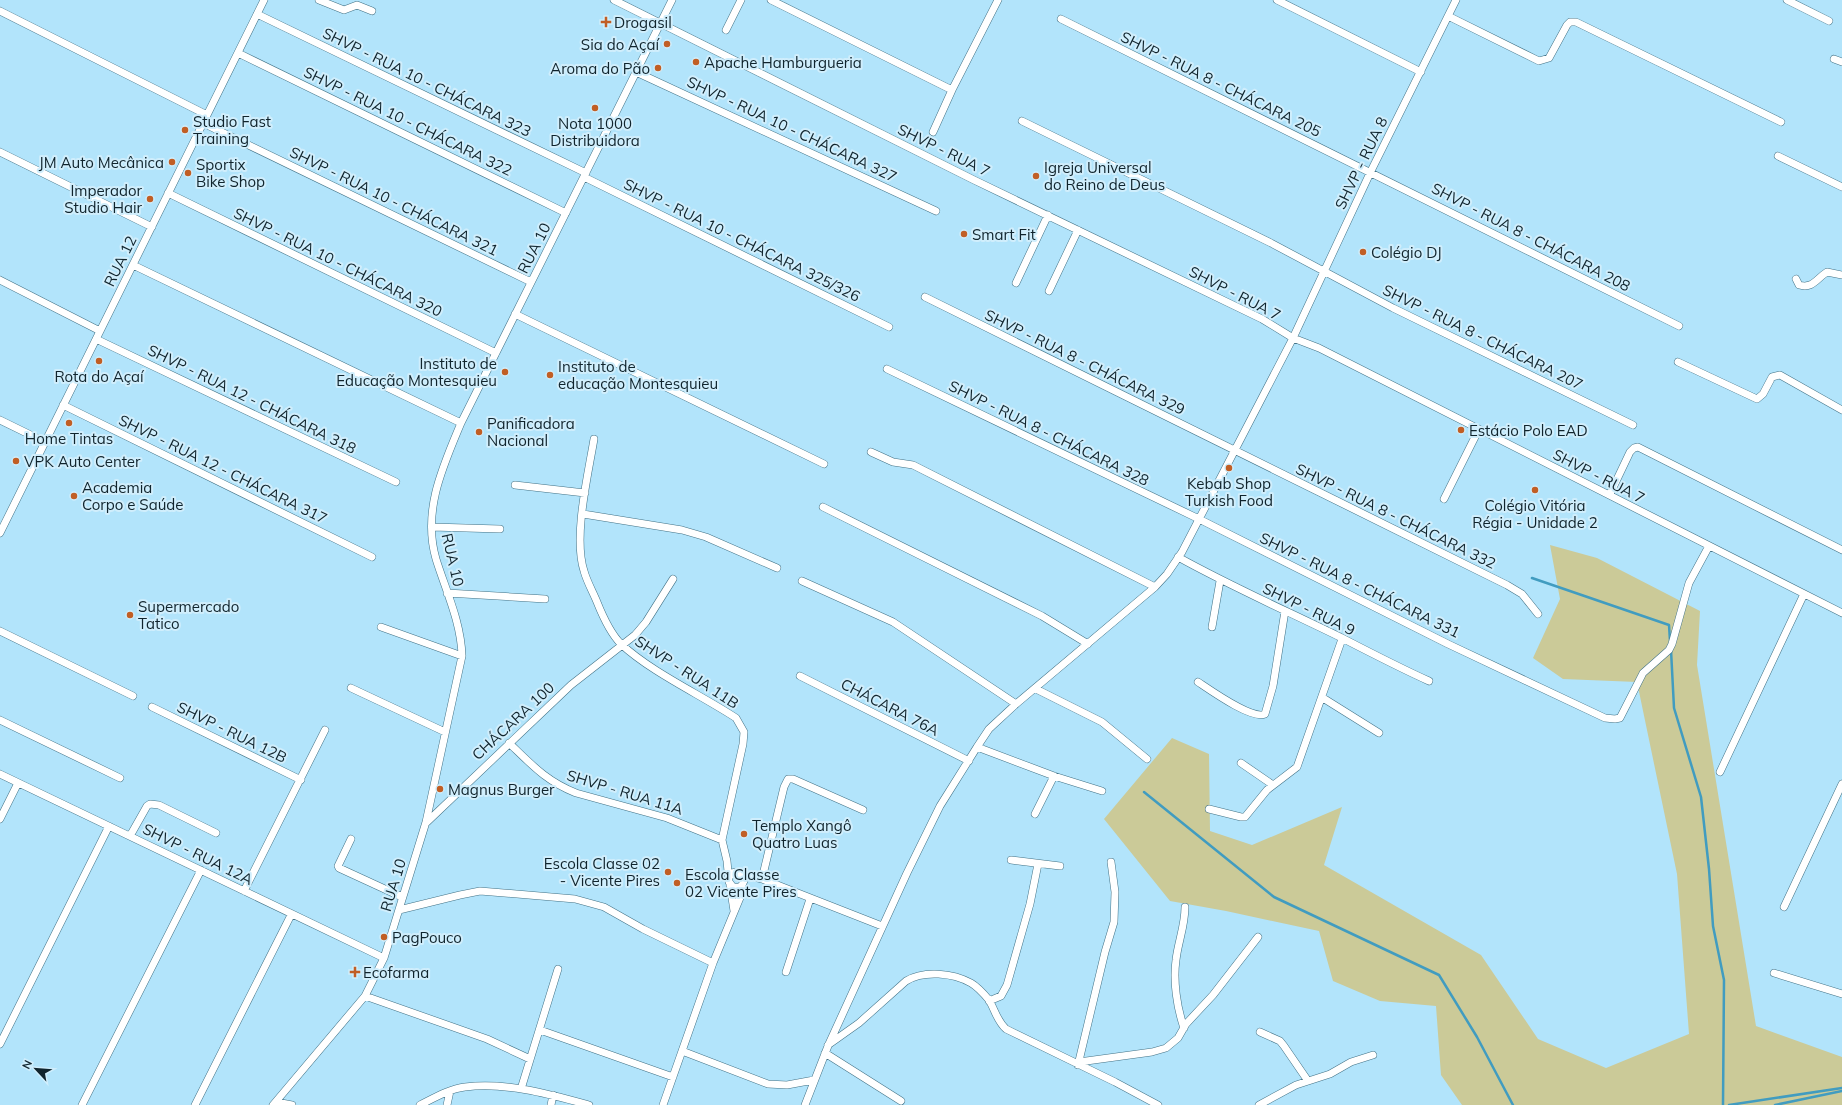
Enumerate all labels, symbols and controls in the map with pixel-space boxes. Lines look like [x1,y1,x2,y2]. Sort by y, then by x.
place label: Drogasil [614,13,672,32]
marker: Drogasil [601,17,611,27]
street label: SHVP - RUA 10 - CHÁCARA 323 [320,23,534,141]
street label: SHVP - RUA 8 - CHÁCARA 205 [1118,27,1324,141]
place label: Sia do Açaí [581,35,660,54]
marker: Sia do Açaí [662,39,672,49]
place label: Apache Hamburgueria [704,53,862,72]
marker: Apache Hamburgueria [691,57,701,67]
place label: Aroma do Pão [550,59,650,78]
street label: SHVP - RUA 10 - CHÁCARA 322 [301,62,515,180]
marker: Aroma do Pão [653,63,663,73]
street label: SHVP - RUA 10 - CHÁCARA 327 [684,72,900,186]
marker: Nota 1000 Distribuidora [590,103,600,113]
place label: Studio Fast Training [193,112,271,148]
place label: Nota 1000 Distribuidora [550,114,640,150]
street label: SHVP - RUA 8 [1330,114,1392,212]
street label: SHVP - RUA 7 [895,119,993,181]
marker: Studio Fast Training [180,125,190,135]
street label: SHVP - RUA 10 - CHÁCARA 321 [287,142,501,260]
place label: JM Auto Mecânica [39,153,164,172]
place label: Sportix Bike Shop [196,155,265,191]
marker: JM Auto Mecânica [167,157,177,167]
place label: Igreja Universal do Reino de Deus [1044,158,1165,194]
marker: Sportix Bike Shop [183,168,193,178]
marker: Igreja Universal do Reino de Deus [1031,171,1041,181]
street label: SHVP - RUA 10 - CHÁCARA 325/326 [621,174,863,306]
street label: SHVP - RUA 8 - CHÁCARA 208 [1428,178,1634,296]
place label: Imperador Studio Hair [64,181,143,217]
marker: Imperador Studio Hair [145,194,155,204]
street label: SHVP - RUA 10 - CHÁCARA 320 [231,203,445,321]
street label: RUA 10 [513,220,555,276]
place label: Smart Fit [972,225,1036,244]
marker: Smart Fit [959,229,969,239]
street label: RUA 12 [100,232,140,290]
place label: Colégio DJ [1371,243,1442,262]
marker: Colégio DJ [1358,247,1368,257]
street label: SHVP - RUA 7 [1186,262,1284,324]
street label: SHVP - RUA 8 - CHÁCARA 207 [1380,280,1586,394]
street label: SHVP - RUA 8 - CHÁCARA 329 [982,305,1188,419]
street label: SHVP - RUA 12 - CHÁCARA 318 [145,340,359,458]
place label: Instituto de Educação Montesquieu [336,354,497,390]
marker: Rota do Açaí [94,356,104,366]
place label: Instituto de educação Montesquieu [558,357,718,393]
place label: Rota do Açaí [54,367,145,386]
marker: Instituto de Educação Montesquieu [500,367,510,377]
marker: Instituto de educação Montesquieu [545,370,555,380]
street label: SHVP - RUA 8 - CHÁCARA 328 [946,376,1152,490]
street label: SHVP - RUA 12 - CHÁCARA 317 [116,410,330,528]
place label: Panificadora Nacional [487,414,575,450]
marker: Home Tintas [64,418,74,428]
place label: Estácio Polo EAD [1469,421,1588,440]
marker: Estácio Polo EAD [1456,425,1466,435]
marker: Panificadora Nacional [474,427,484,437]
place label: Home Tintas [25,429,113,448]
street label: SHVP - RUA 7 [1550,445,1648,507]
place label: VPK Auto Center [24,452,141,471]
marker: VPK Auto Center [11,456,21,466]
street label: SHVP - RUA 8 - CHÁCARA 332 [1293,459,1499,573]
marker: Kebab Shop Turkish Food [1224,463,1234,473]
place label: Kebab Shop Turkish Food [1185,474,1273,510]
place label: Academia Corpo e Saúde [82,478,183,514]
marker: Colégio Vitória Régia - Unidade 2 [1530,485,1540,495]
marker: Academia Corpo e Saúde [69,491,79,501]
place label: Colégio Vitória Régia - Unidade 2 [1472,496,1598,532]
street label: SHVP - RUA 8 - CHÁCARA 331 [1257,528,1463,642]
street label: RUA 10 [438,531,468,589]
street label: SHVP - RUA 9 [1260,578,1358,640]
place label: Supermercado Tatico [138,597,239,633]
marker: Supermercado Tatico [125,610,135,620]
street label: SHVP - RUA 11B [632,631,742,713]
street label: CHÁCARA 76A [838,674,942,740]
street label: CHÁCARA 100 [468,678,558,764]
street label: SHVP - RUA 12B [174,697,290,767]
street label: SHVP - RUA 11A [565,765,685,819]
place label: Magnus Burger [448,780,555,799]
marker: Magnus Burger [435,784,445,794]
place label: Templo Xangô Quatro Luas [752,816,851,852]
street label: SHVP - RUA 12A [140,819,256,889]
marker: Templo Xangô Quatro Luas [739,829,749,839]
place label: Escola Classe 02 - Vicente Pires [544,854,660,890]
street label: RUA 10 [376,856,410,914]
place label: Escola Classe 02 Vicente Pires [685,865,797,901]
marker: Escola Classe 02 - Vicente Pires [663,867,673,877]
marker: Escola Classe 02 Vicente Pires [672,878,682,888]
place label: PagPouco [392,928,462,947]
marker: PagPouco [379,932,389,942]
place label: Ecofarma [363,963,429,982]
marker: Ecofarma [350,967,360,977]
north arrow [16,1049,56,1089]
text: N [19,1058,35,1071]

